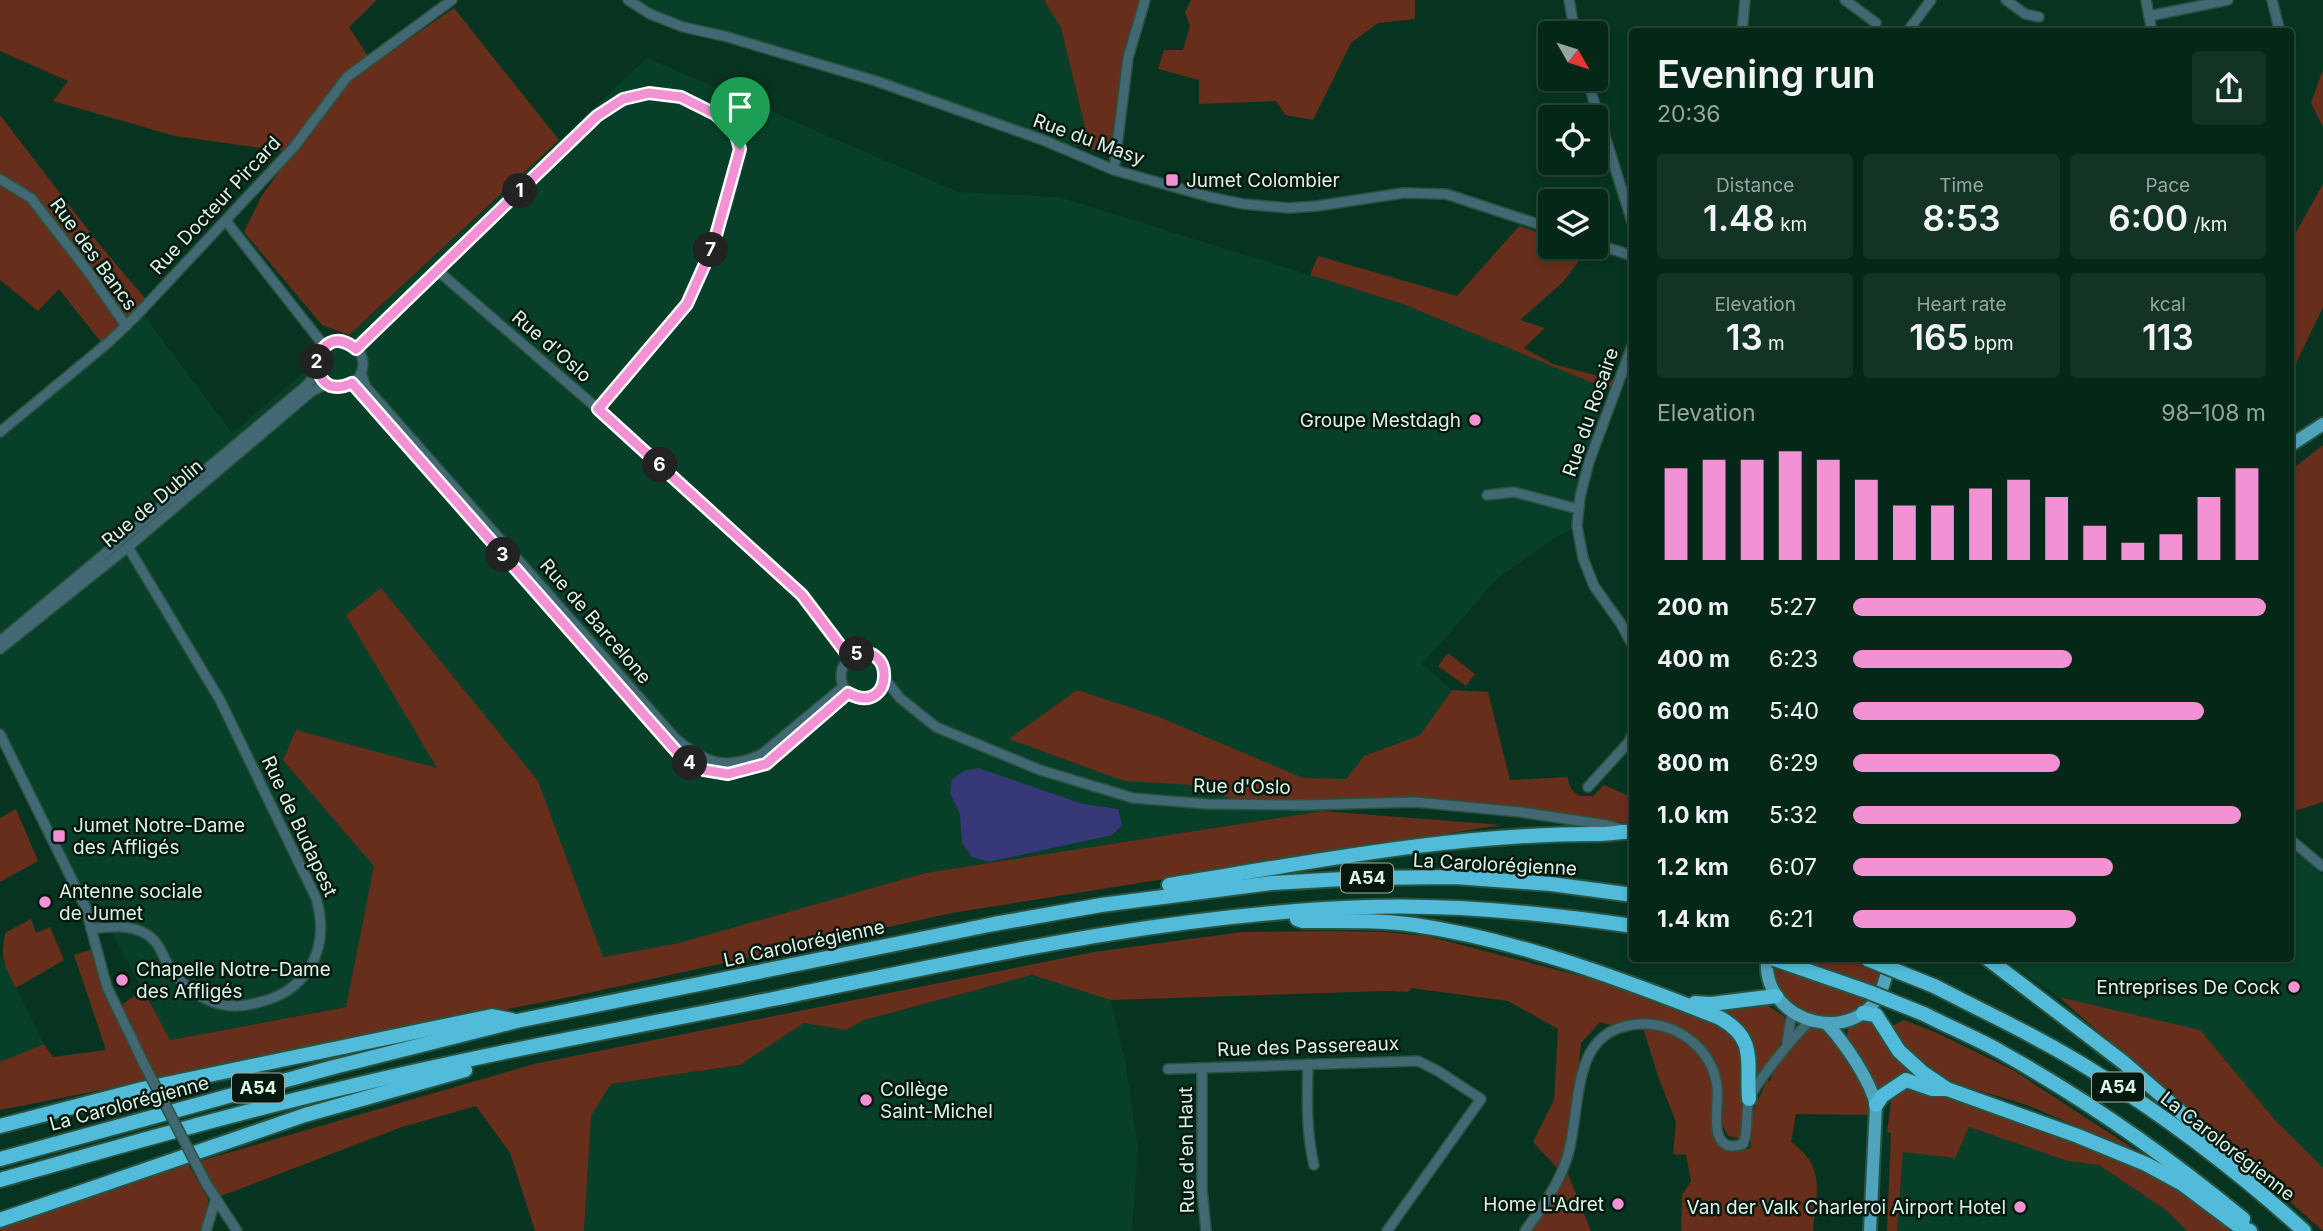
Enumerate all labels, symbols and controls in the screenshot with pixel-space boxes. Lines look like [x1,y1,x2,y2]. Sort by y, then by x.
north arrow [1538,21,1608,91]
map controls [1538,21,1608,259]
text: Evening run [1657,51,1875,97]
button: share [2192,51,2266,125]
pin [710,77,770,149]
icon: arrive [721,88,759,126]
text: 20:36 [1657,100,1721,128]
button: locate [1538,105,1608,175]
street label: Rue du Masy [1030,109,1148,170]
street label: Rue Docteur Pircard [145,132,285,279]
place label: Jumet Colombier [1186,169,1340,192]
marker: Jumet Colombier [1164,172,1180,188]
pin: 1 [503,174,538,208]
text: Distance [1716,174,1794,197]
text: Time [1939,174,1984,197]
text: Pace [2145,174,2190,197]
text: 1 [515,179,524,202]
button: layers [1538,189,1608,259]
street label: Rue des Bancs [45,194,142,315]
text: 1.48 [1703,197,1775,239]
text: 8:53 [1923,197,2000,239]
text: 6:00 [2108,197,2188,239]
text: km [1775,213,1807,236]
text: /km [2188,213,2227,236]
pin: 7 [694,232,728,268]
text: 7 [705,238,716,261]
text: Elevation [1714,293,1796,316]
text: Heart rate [1916,293,2006,316]
text: kcal [2150,293,2186,316]
street label: Rue d'Oslo [507,306,596,387]
text: 13 [1726,316,1763,358]
text: 165 [1909,316,1968,358]
text: 113 [2142,316,2194,358]
text: m [1763,332,1785,355]
text: bpm [1968,332,2014,355]
pin: 2 [300,344,334,380]
street label: Rue du Rosaire [1558,345,1623,480]
text: 2 [311,350,322,373]
text: Elevation [1657,399,1756,427]
text: 98–108 m [2161,399,2266,427]
place label: Groupe Mestdagh [1300,409,1461,432]
marker: Groupe Mestdagh [1467,412,1483,428]
pin: 6 [642,448,678,482]
text: 6 [653,453,666,476]
street label: Rue de Dublin [97,454,208,552]
pin: 3 [486,538,520,572]
text: 3 [496,543,509,566]
street label: Rue de Barcelone [535,554,656,689]
text: 200 m [1657,593,1729,621]
text: 5:27 [1769,593,1817,621]
pin: 5 [840,636,874,672]
text: 5 [850,642,863,665]
text: 400 m [1657,645,1730,673]
text: 6:23 [1769,645,1818,673]
text: 600 m [1657,697,1729,725]
text: 5:40 [1769,697,1819,725]
pin: 4 [672,746,708,780]
text: 800 m [1657,749,1729,777]
text: 6:29 [1769,749,1818,777]
text: 4 [683,751,696,774]
street label: Rue de Budapest [257,752,342,900]
street label: Rue d'Oslo [1193,774,1291,799]
text: 1.0 km [1657,801,1729,829]
text: 5:32 [1769,801,1818,829]
place label: Jumet Notre-Dame des Affligés [73,814,245,859]
marker: Jumet Notre-Dame des Affligés [51,828,67,844]
street label: La Carolorégienne [1412,849,1578,880]
text: 1.2 km [1657,853,1729,881]
text: 6:07 [1769,853,1817,881]
road number: A54 [1341,864,1393,892]
place label: Antenne sociale de Jumet [59,880,203,925]
marker: Antenne sociale de Jumet [37,894,53,910]
text: 1.4 km [1657,905,1730,933]
text: 6:21 [1769,905,1813,933]
street label: La Carolorégienne [721,915,887,972]
place label: Chapelle Notre-Dame des Affligés [136,958,331,1003]
marker: Chapelle Notre-Dame des Affligés [114,972,130,988]
place label: Entreprises De Cock [2096,976,2281,999]
marker: Entreprises De Cock [2286,979,2302,995]
street label: Rue des Passereaux [1217,1032,1400,1061]
street label: La Carolorégienne [47,1071,211,1136]
road number: A54 [2092,1072,2144,1102]
road number: A54 [232,1073,284,1102]
place label: Collège Saint-Michel [880,1078,993,1123]
street label: Rue d'en Haut [1174,1086,1199,1214]
street label: La Carolorégienne [2156,1087,2300,1206]
marker: Collège Saint-Michel [858,1092,874,1108]
place label: Home L'Adret [1483,1193,1604,1216]
marker: Home L'Adret [1610,1196,1626,1212]
place label: Van der Valk Charleroi Airport Hotel [1687,1196,2006,1219]
marker: Van der Valk Charleroi Airport Hotel [2012,1199,2028,1215]

